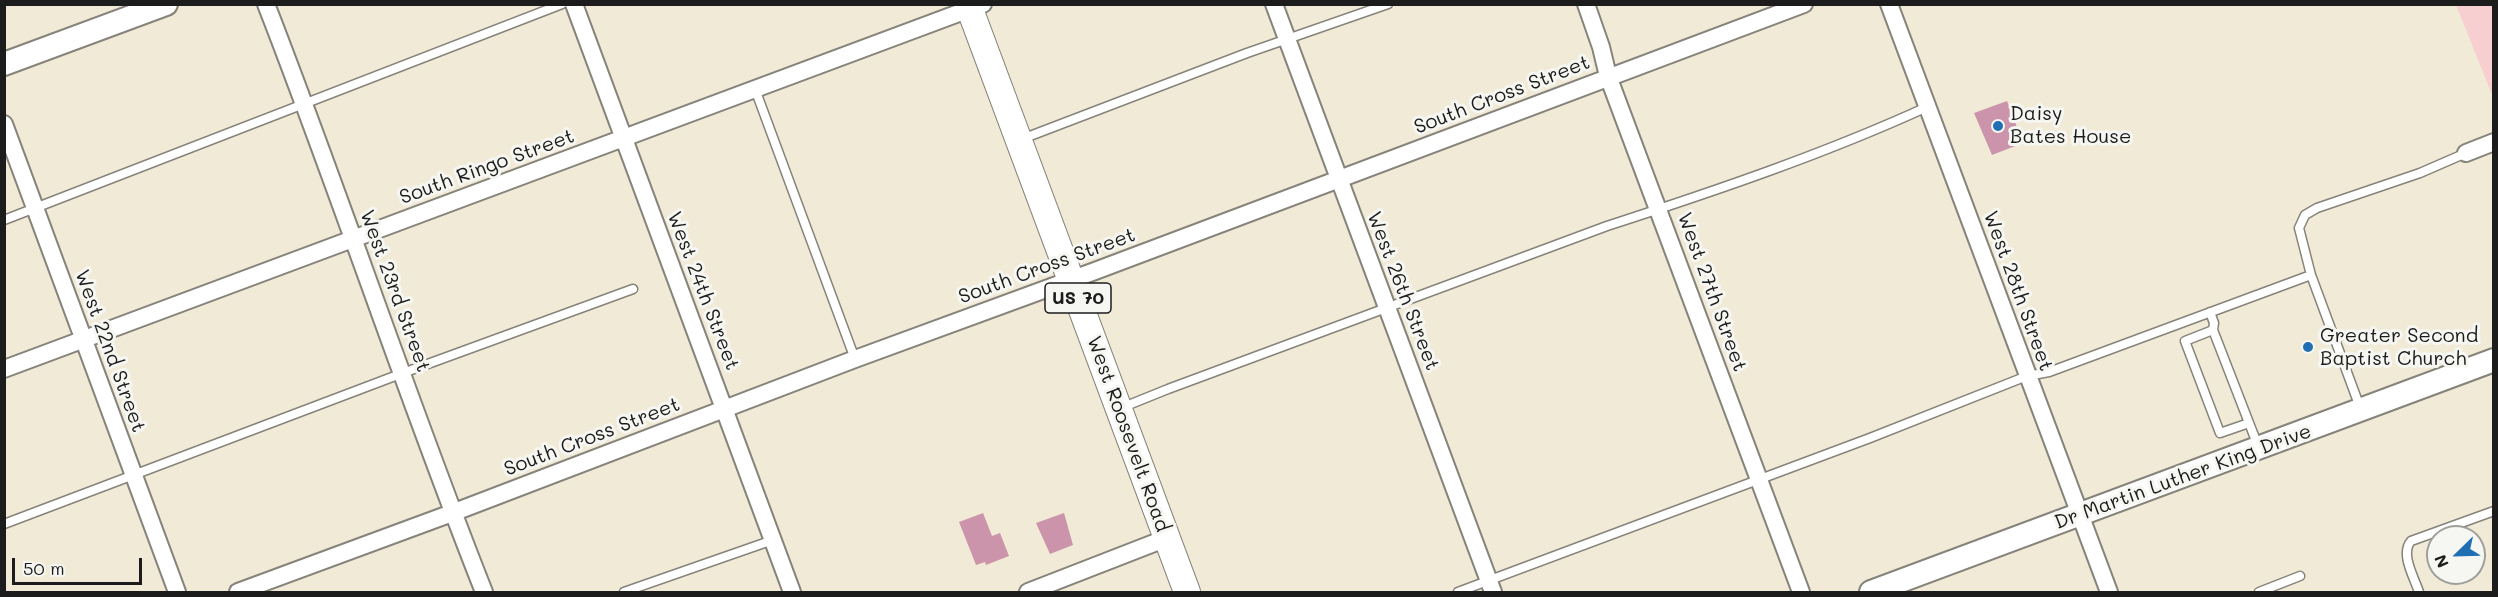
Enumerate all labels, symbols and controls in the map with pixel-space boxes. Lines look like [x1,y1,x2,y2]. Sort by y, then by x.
street label: South Cross Street [1411,50,1593,140]
place label: Daisy Bates House [2010,102,2131,149]
marker: Daisy Bates House [1991,119,2005,133]
street label: South Ringo Street [396,124,578,210]
street label: West 23rd Street [355,207,435,375]
street label: West 24th Street [662,208,744,374]
street label: West 26th Street [1362,208,1444,374]
street label: West 28th Street [1978,208,2058,374]
street label: West 27th Street [1672,209,1752,375]
street label: South Cross Street [955,223,1139,309]
street label: West 22nd Street [69,267,151,435]
road number: US 70 [1045,283,1111,313]
place label: Greater Second Baptist Church [2320,324,2478,371]
street label: West Roosevelt Road [1081,333,1175,535]
marker: Greater Second Baptist Church [2301,340,2315,354]
street label: South Cross Street [501,392,683,482]
street label: Dr Martin Luther King Drive [2051,419,2315,535]
north arrow [2426,525,2486,585]
scale bar [15,546,146,584]
text: N [2429,552,2453,571]
text: 50 m [23,556,65,580]

